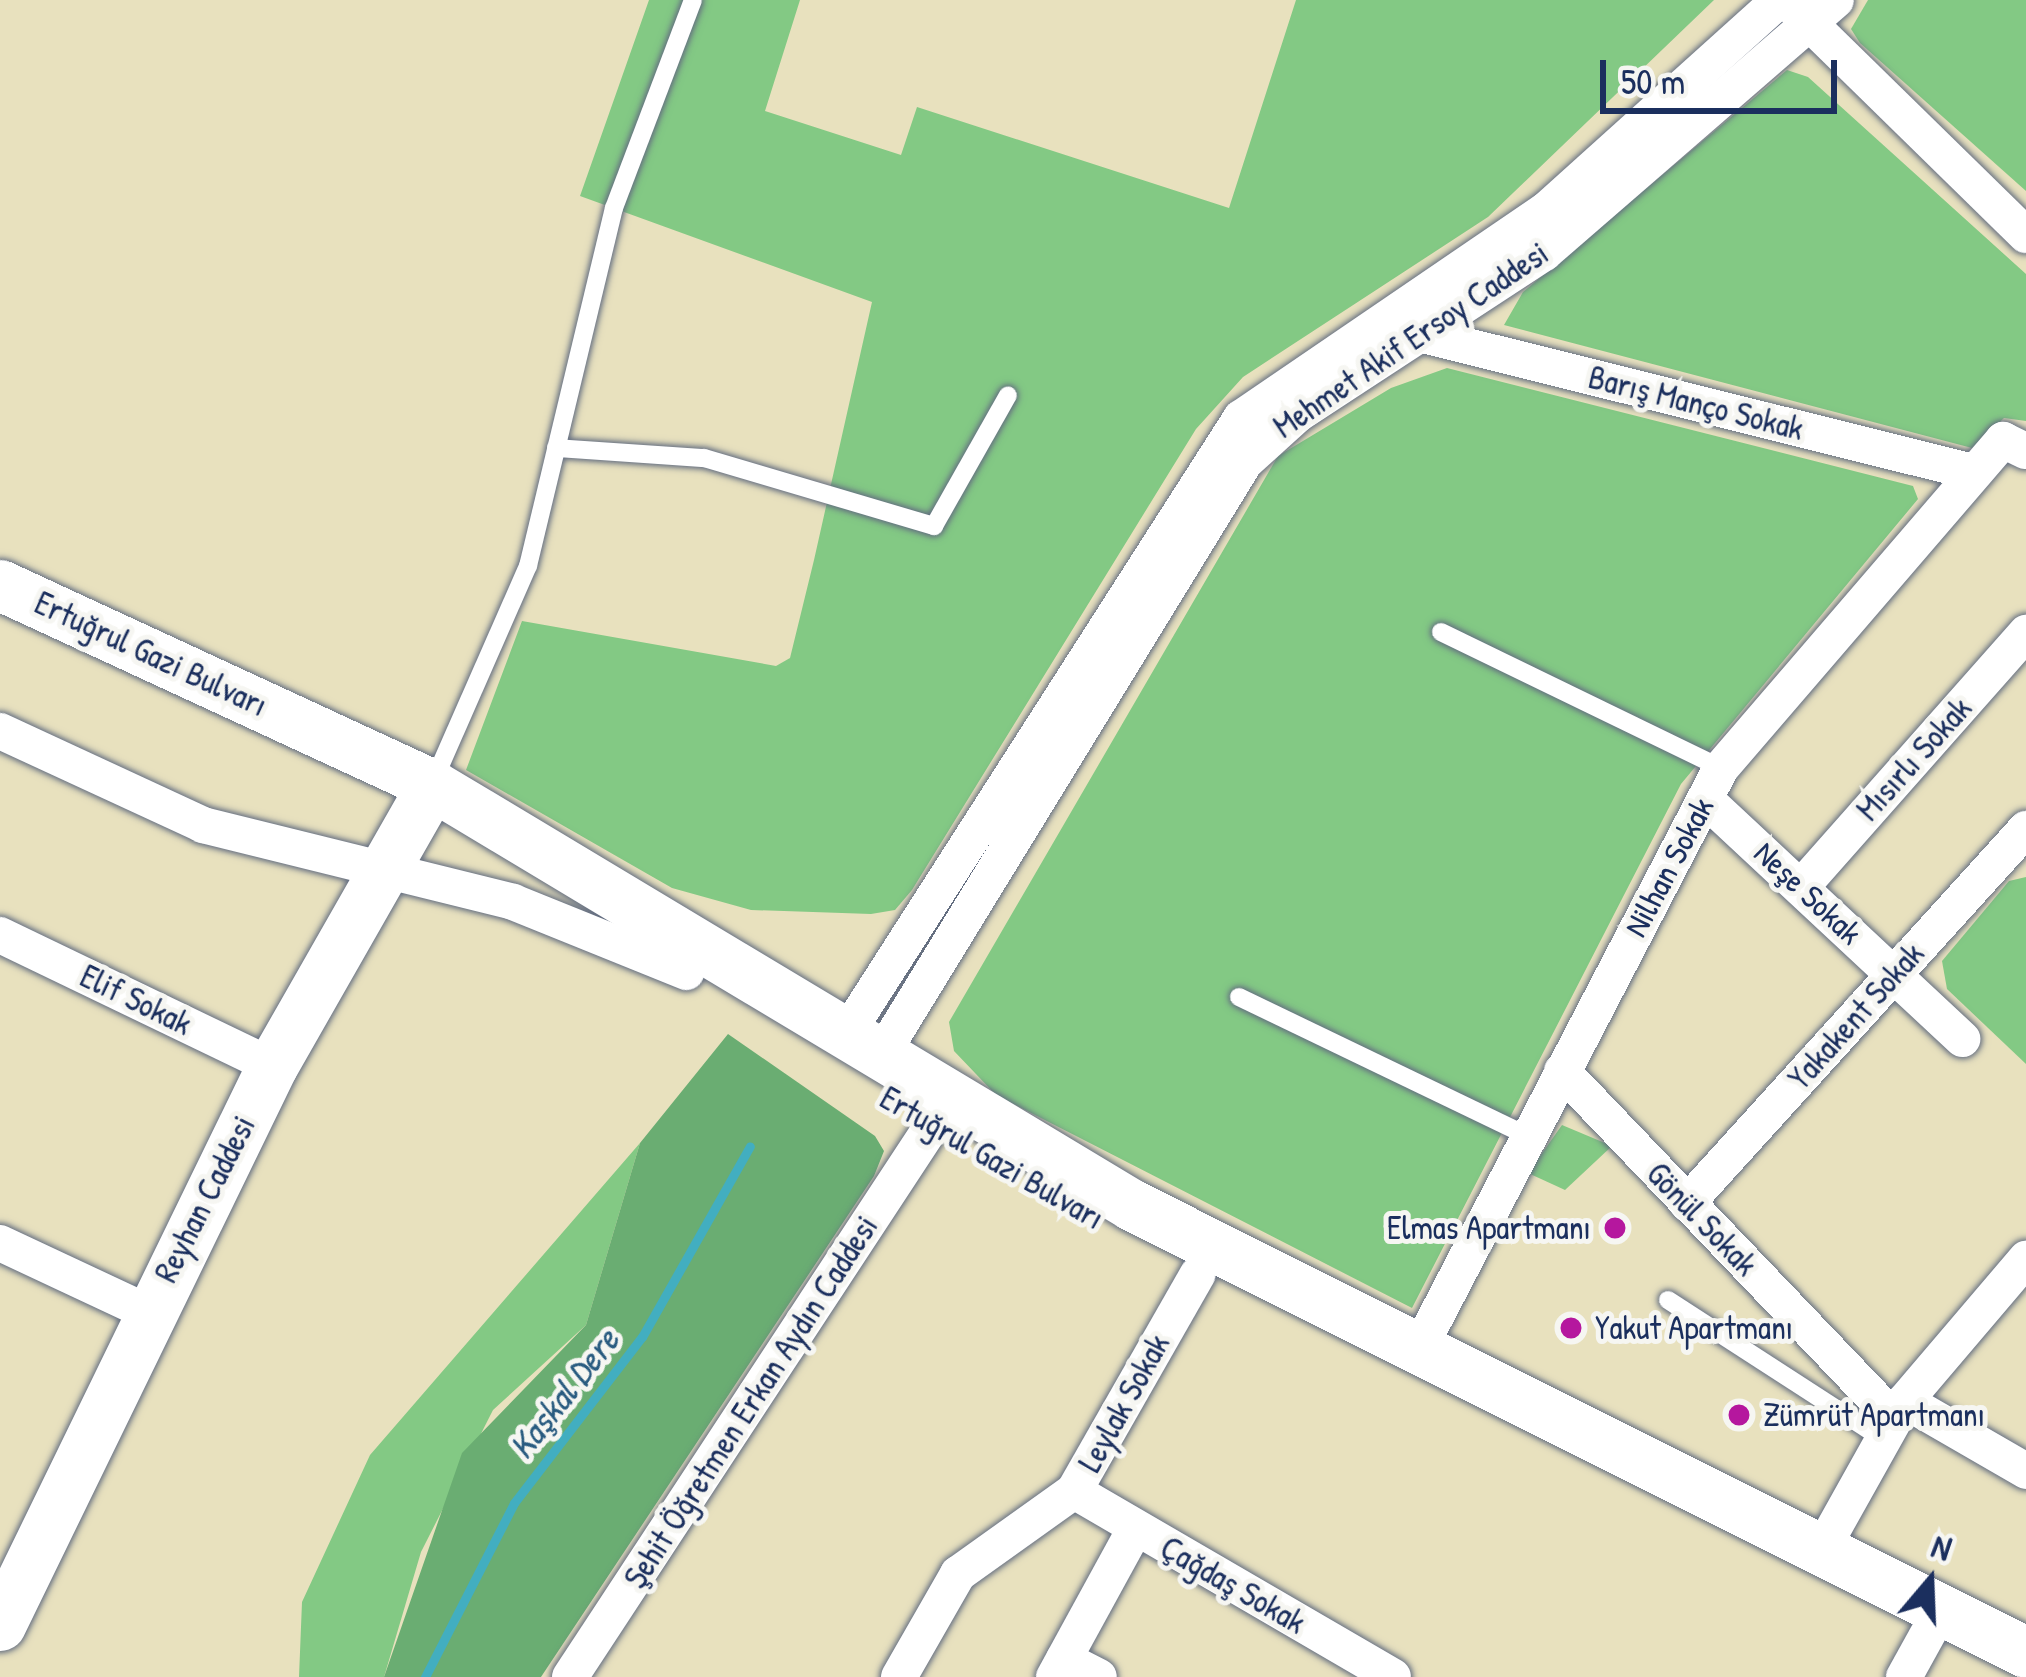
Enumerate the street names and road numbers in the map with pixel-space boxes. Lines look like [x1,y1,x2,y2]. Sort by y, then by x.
street label: Mehmet Akif Ersoy Caddesi [1266,233,1556,447]
street label: Barış Manço Sokak [1584,357,1808,449]
street label: Ertuğrul Gazi Bulvarı [29,583,273,725]
street label: Mısırlı Sokak [1848,689,1980,829]
street label: Nilhan Sokak [1616,791,1722,943]
street label: Neşe Sokak [1746,833,1870,953]
street label: Yakakent Sokak [1780,935,1932,1097]
street label: Elif Sokak [74,956,198,1044]
street label: Ertuğrul Gazi Bulvarı [873,1078,1111,1238]
street label: Reyhan Caddesi [146,1109,264,1289]
street label: Gönül Sokak [1638,1154,1766,1284]
street label: Şehit Öğretmen Erkan Aydın Caddesi [616,1208,886,1596]
street label: Leylak Sokak [1070,1327,1178,1479]
street label: Çağdaş Sokak [1154,1528,1312,1642]

